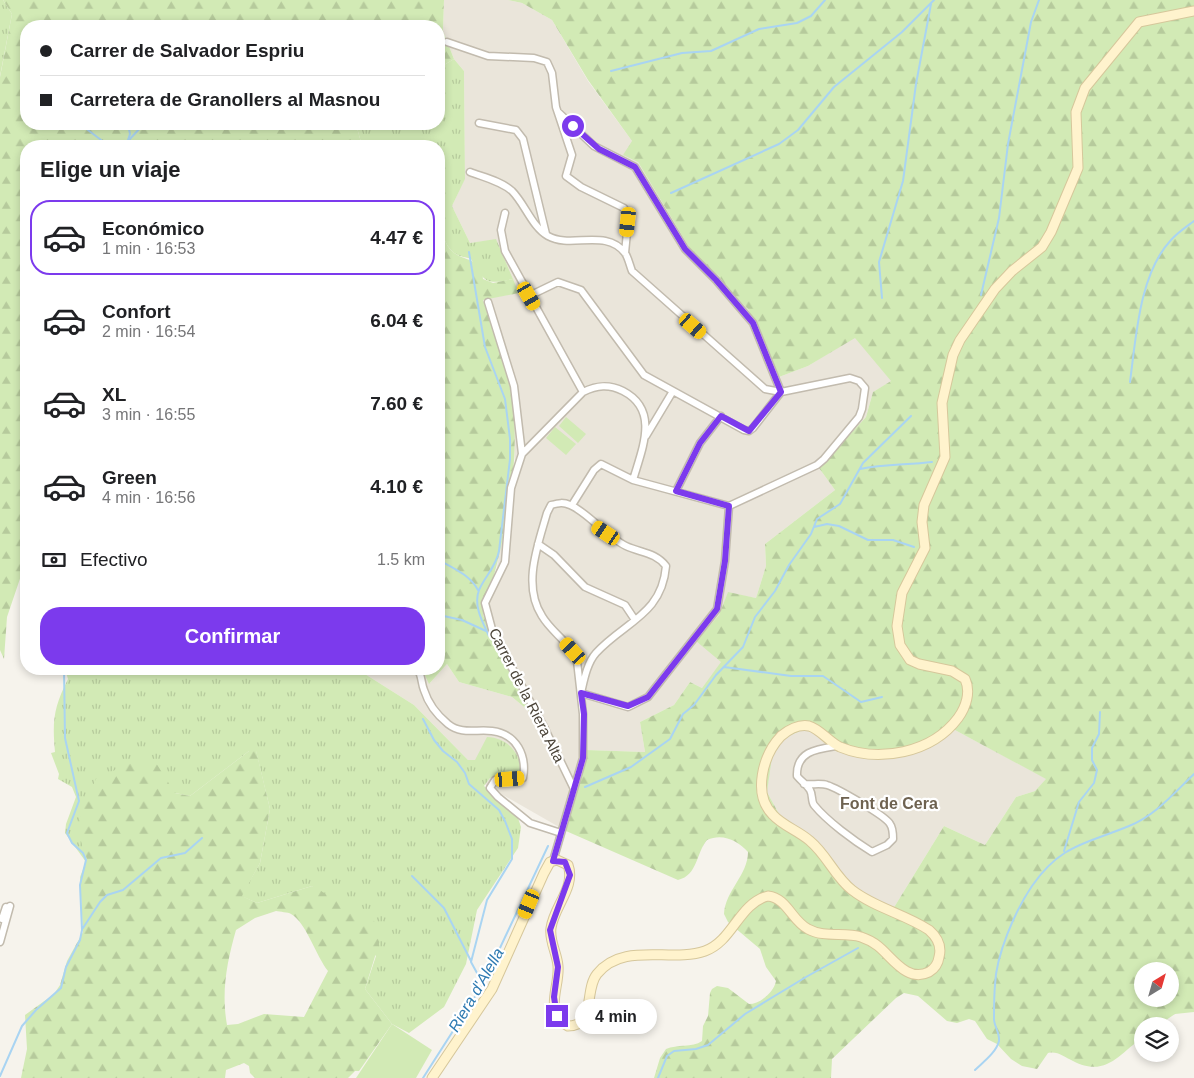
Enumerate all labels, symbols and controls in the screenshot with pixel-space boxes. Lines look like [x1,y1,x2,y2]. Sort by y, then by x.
text: Carrer de Salvador Espriu [70,40,304,61]
text: Carretera de Granollers al Masnou [70,89,380,110]
route start [562,115,584,137]
text: Elige un viaje [40,157,181,182]
car [618,206,637,238]
icon: car [42,215,87,260]
text: Económico [102,218,204,239]
text: 4.47 € [370,227,423,248]
text: 1 min · 16:53 [102,240,195,257]
car [515,279,542,313]
icon: car [42,298,87,343]
text: Confort [102,301,171,322]
text: 6.04 € [370,310,423,331]
car [676,310,709,342]
text: 2 min · 16:54 [102,323,195,340]
icon: car [42,381,87,426]
text: XL [102,384,126,405]
text: 7.60 € [370,393,423,414]
text: 3 min · 16:55 [102,406,195,423]
icon: car [42,464,87,509]
text: Green [102,467,157,488]
text: 4.10 € [370,476,423,497]
text: 4 min · 16:56 [102,489,195,506]
car [589,518,622,548]
icon: cash [40,546,68,574]
text: Efectivo [80,549,148,570]
text: 1.5 km [377,551,425,568]
button: Confirmar [40,607,425,665]
street label: Carrer de la Riera Alta [486,625,569,766]
car [557,635,588,667]
car [494,770,525,788]
district label: Font de Cera [840,795,938,812]
car [516,887,541,921]
water label: Riera d'Alella [445,945,507,1035]
north arrow [1134,962,1179,1008]
map controls [1134,962,1179,1062]
callout: 4 min [574,998,657,1034]
route end [546,1005,568,1027]
text: 4 min [595,1008,637,1025]
button: layers [1134,1017,1179,1062]

